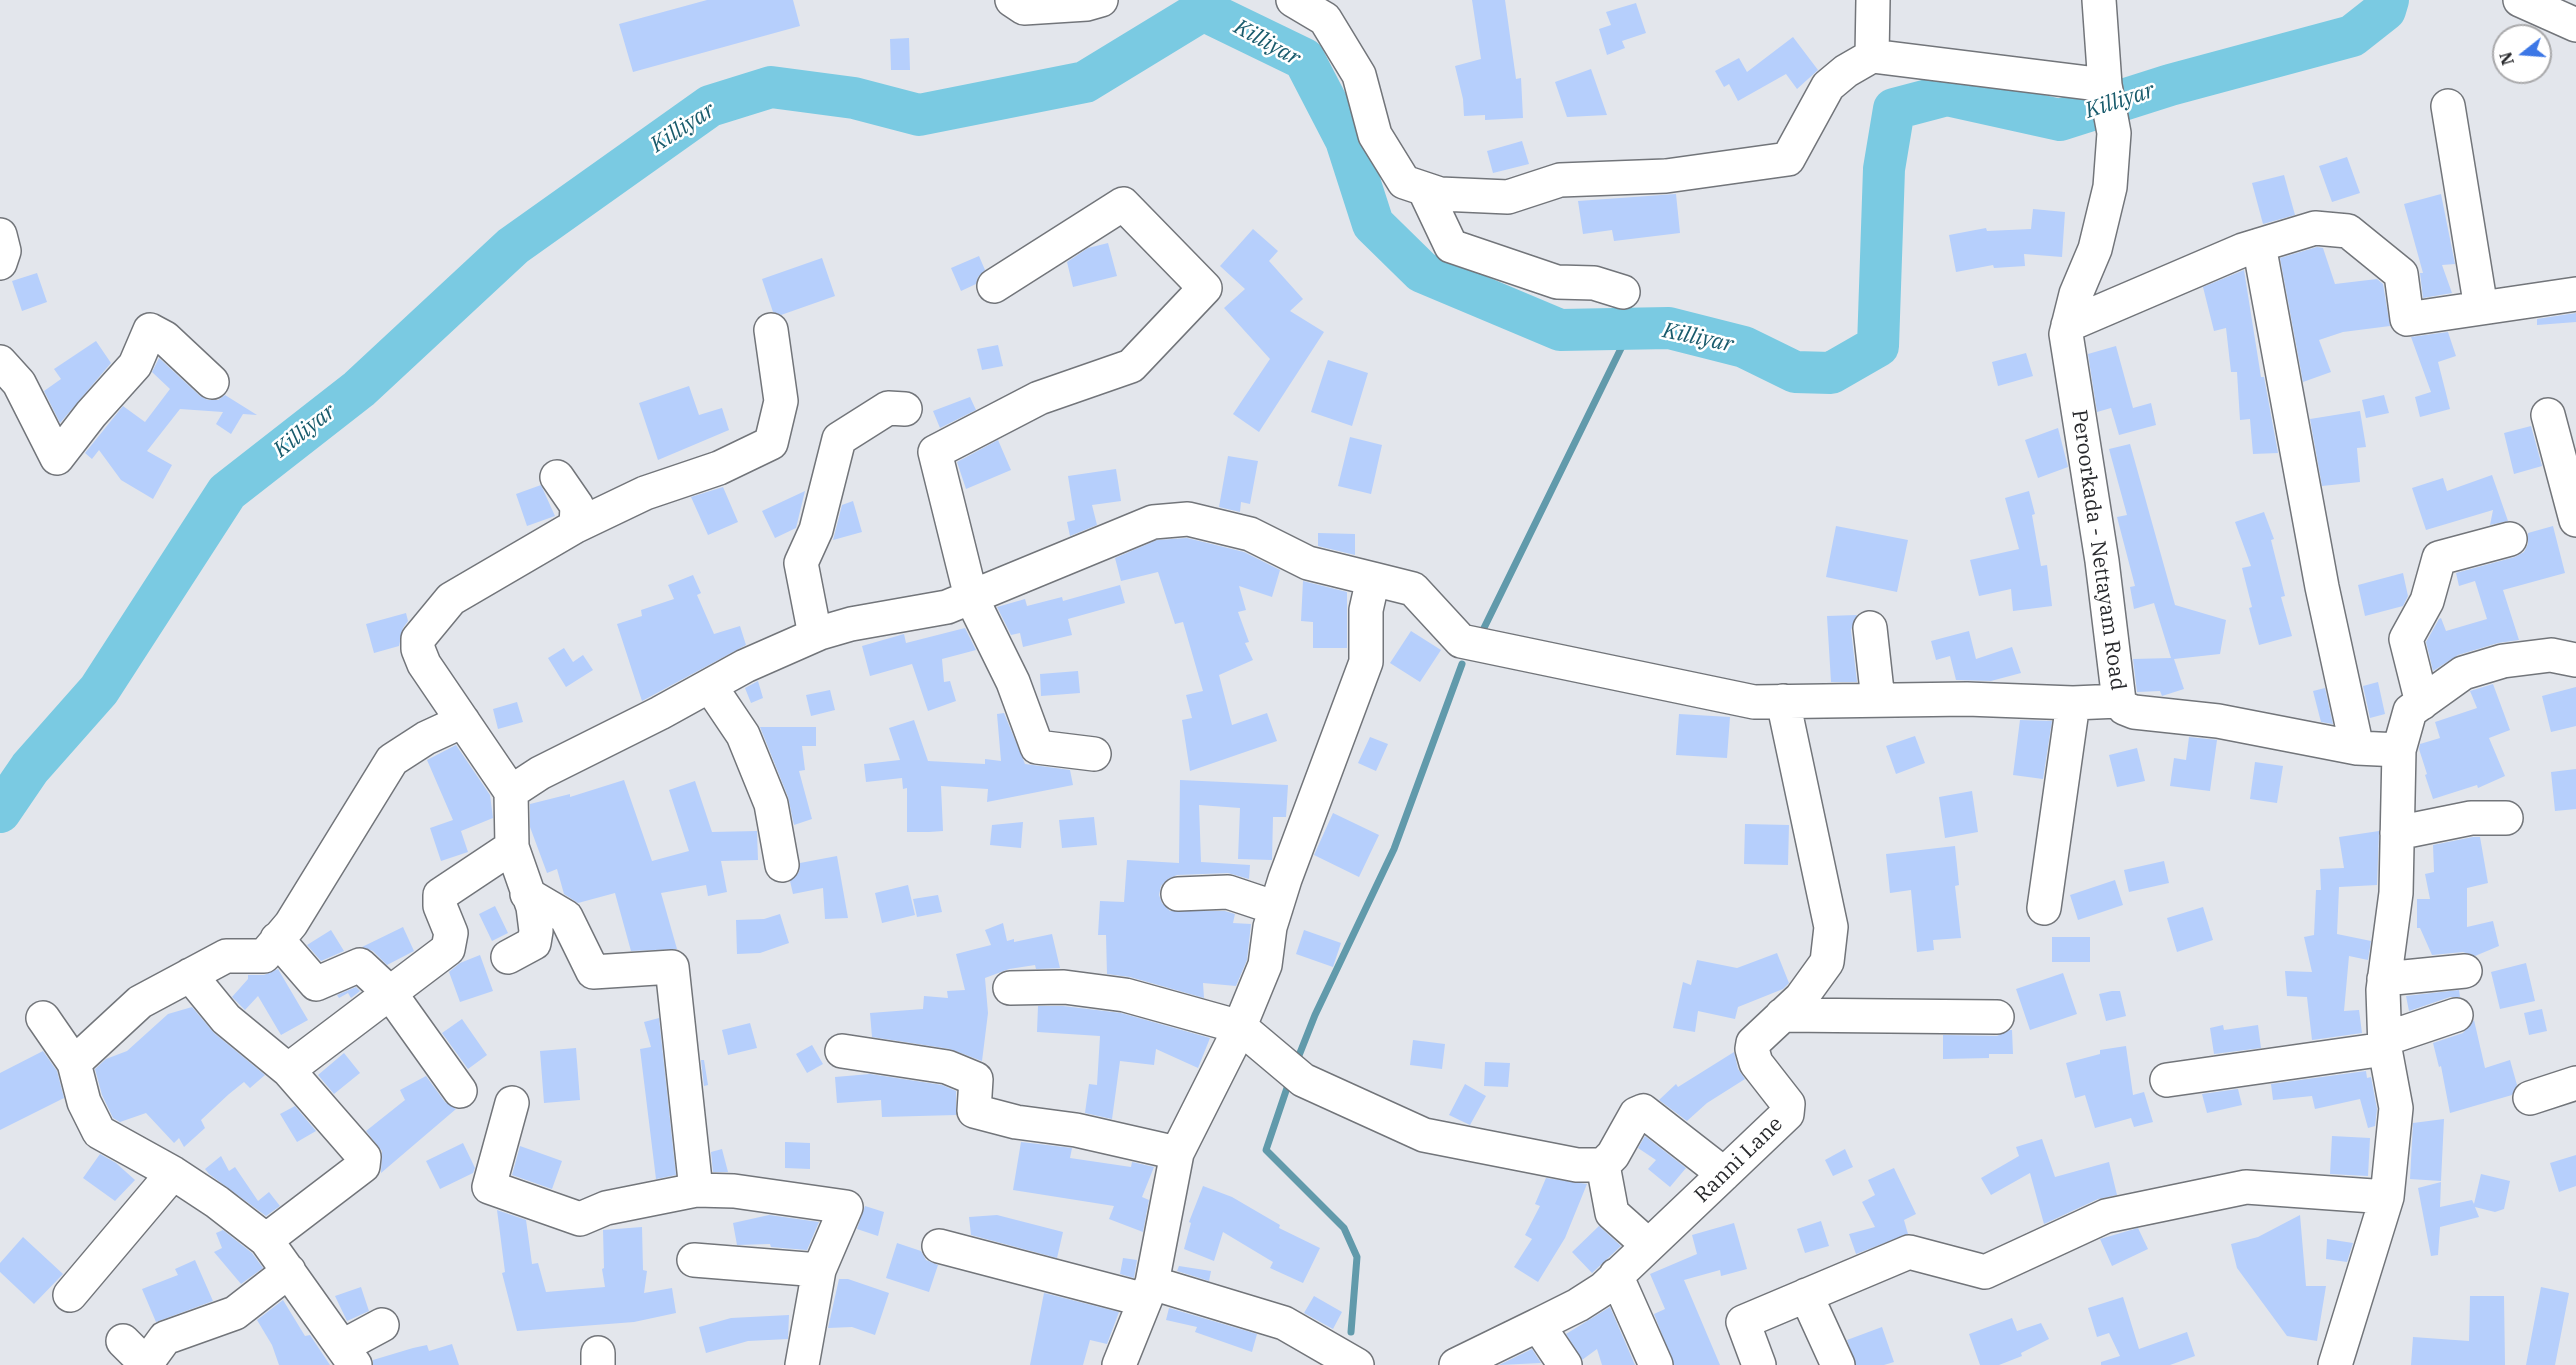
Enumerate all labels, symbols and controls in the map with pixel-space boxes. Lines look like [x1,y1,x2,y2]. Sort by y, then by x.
water label: Killiyar [1229,14,1305,72]
north arrow [2492,24,2552,84]
text: N [2495,50,2518,68]
water label: Killiyar [2082,77,2158,125]
water label: Killiyar [646,97,720,159]
water label: Killiyar [1660,318,1736,358]
water label: Killiyar [269,399,341,463]
street label: Peroorkada - Nettayam Road [2066,408,2130,692]
street label: Ranni Lane [1690,1112,1788,1208]

